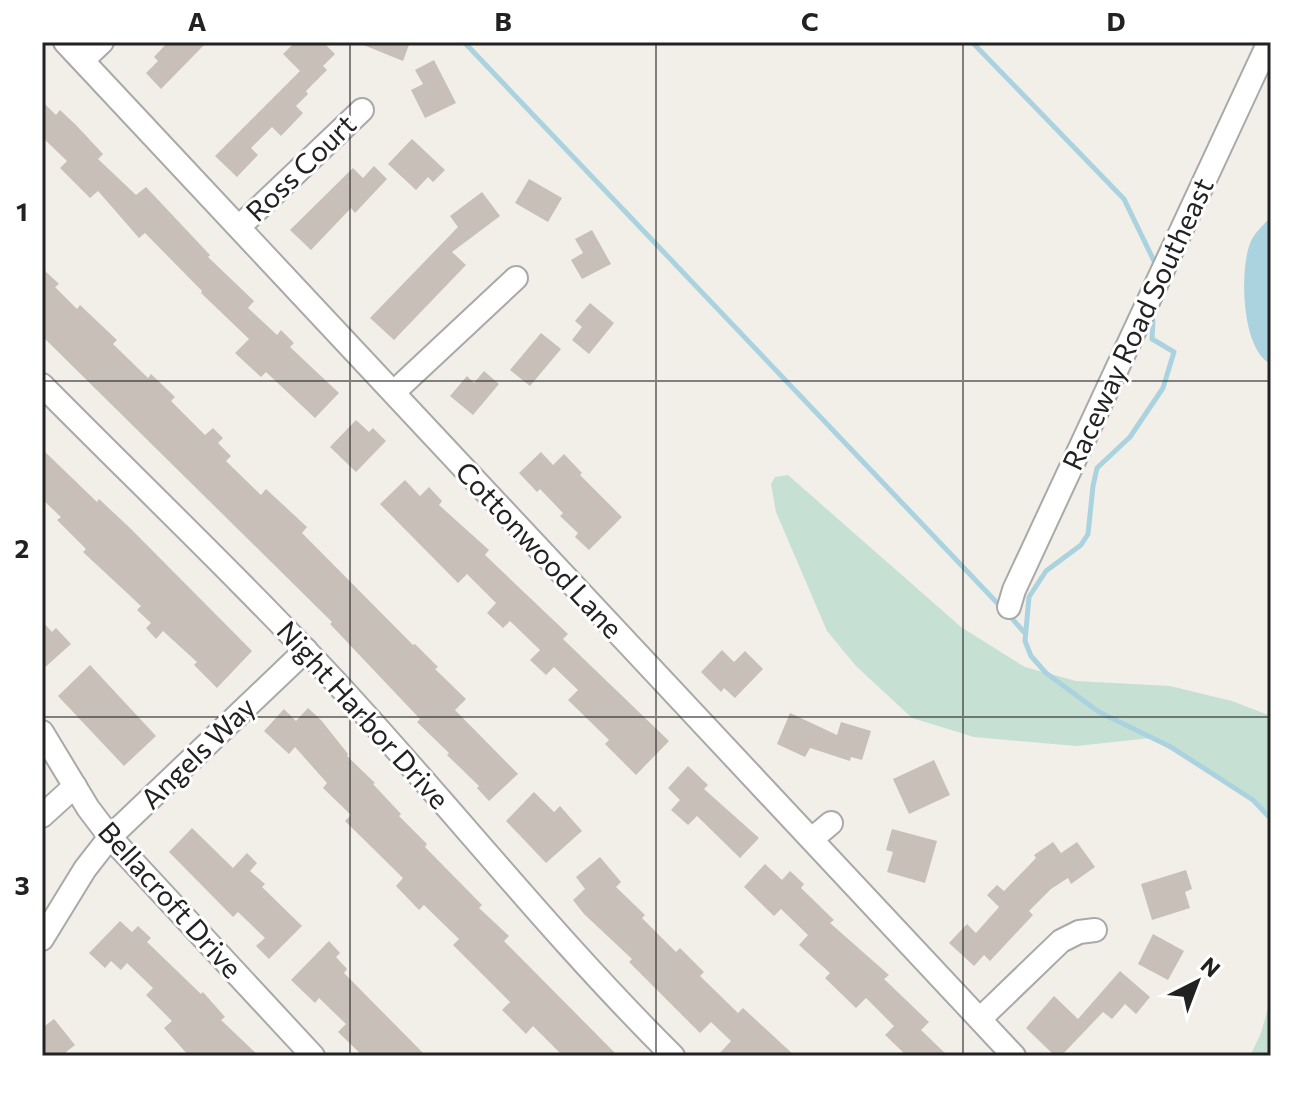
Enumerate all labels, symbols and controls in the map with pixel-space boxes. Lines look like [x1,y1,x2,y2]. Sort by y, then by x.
text: A [188,5,207,36]
text: B [494,5,512,36]
text: C [801,5,819,36]
text: D [1106,5,1126,36]
street label: Ross Court [238,107,362,228]
street label: Raceway Road Southeast [1054,172,1220,475]
text: 1 [16,195,28,226]
street label: Cottonwood Lane [449,454,630,645]
text: 2 [15,532,29,563]
street label: Night Harbor Drive [271,614,457,815]
street label: Angels Way [133,689,262,815]
street label: Bellacroft Drive [92,814,250,984]
text: 3 [14,869,30,900]
north arrow [1157,942,1237,1022]
text: N [1196,951,1226,982]

